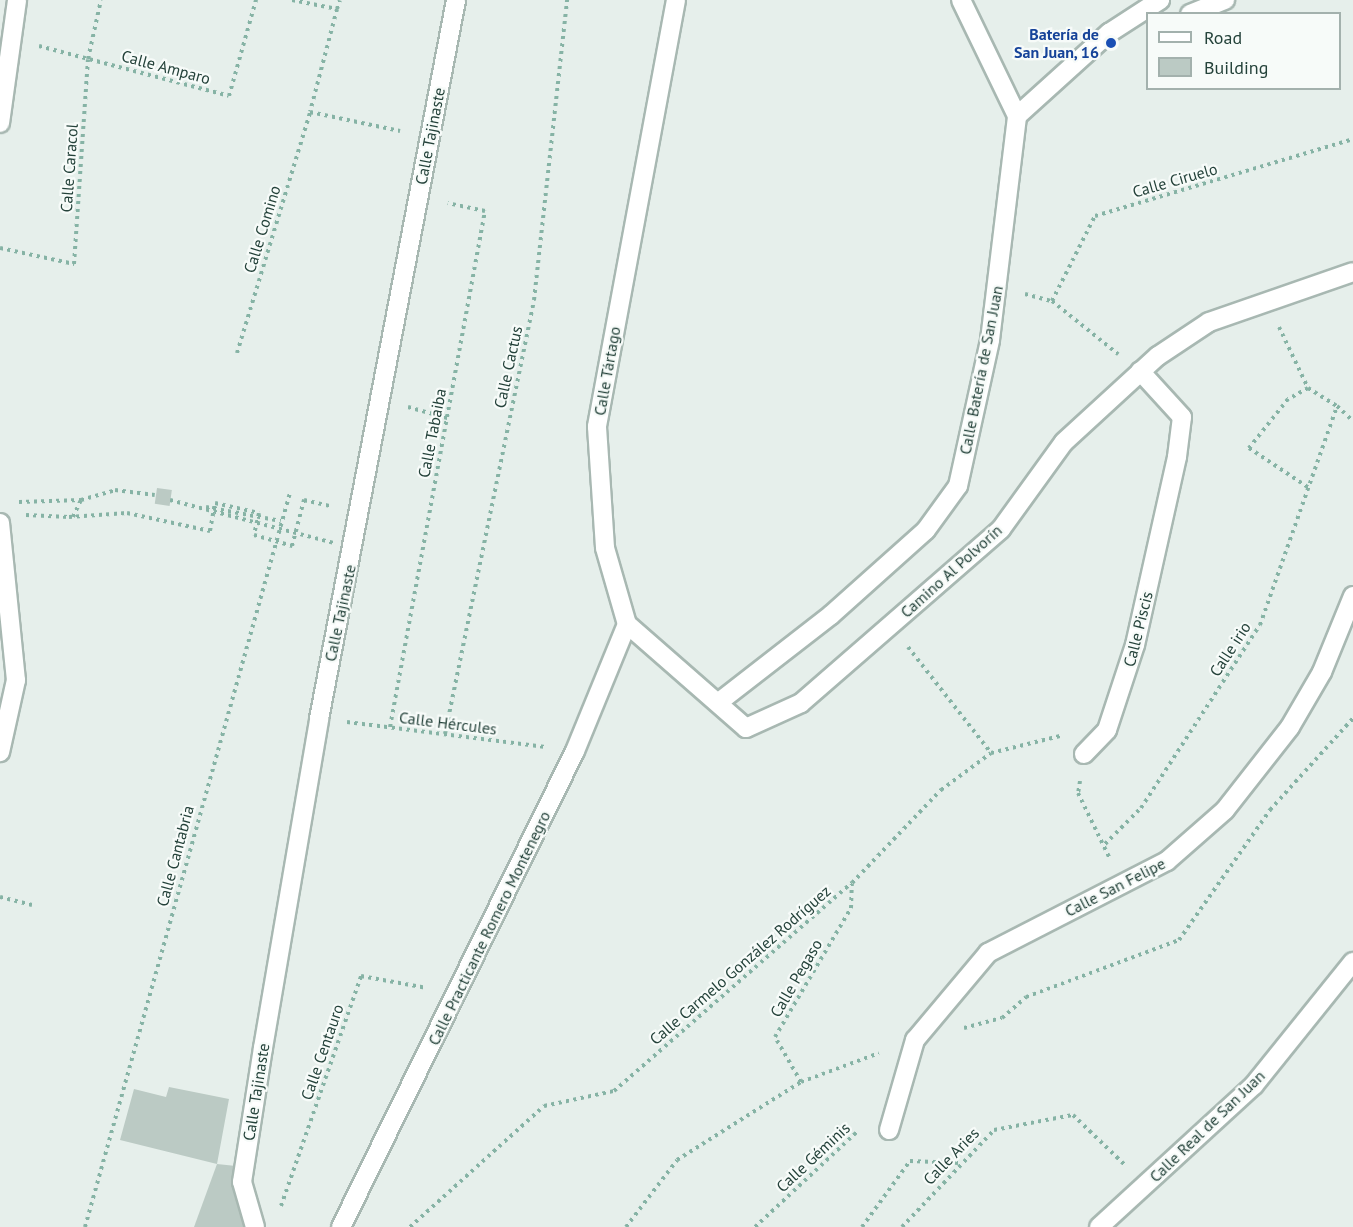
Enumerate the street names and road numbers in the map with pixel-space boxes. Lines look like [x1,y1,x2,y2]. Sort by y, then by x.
street label: Calle Amparo [119,46,213,88]
street label: Calle Tajinaste [411,86,449,186]
street label: Calle Caracol [56,123,82,213]
street label: Calle Ciruelo [1130,159,1220,201]
street label: Calle Comino [240,183,284,275]
street label: Calle Batería de San Juan [955,284,1007,456]
street label: Calle Cactus [490,324,526,410]
street label: Calle Tártago [590,325,624,417]
street label: Calle Tabaiba [414,386,450,480]
street label: Camino Al Polvorín [896,520,1006,622]
street label: Calle Tajinaste [320,563,360,663]
street label: Calle Piscis [1119,589,1157,669]
street label: Calle irio [1205,618,1255,680]
street label: Calle Hércules [398,707,498,739]
street label: Calle Cantabria [152,803,198,909]
street label: Calle Practicante Romero Montenegro [424,808,554,1048]
street label: Calle San Felipe [1062,853,1168,921]
street label: Calle Carmelo González Rodríguez [646,881,834,1049]
street label: Calle Pegaso [766,936,826,1020]
street label: Calle Centauro [297,1002,347,1102]
street label: Calle Tajinaste [239,1042,273,1142]
street label: Calle Real de San Juan [1145,1066,1269,1186]
street label: Calle Géminis [772,1118,854,1196]
street label: Calle Aries [919,1123,983,1189]

